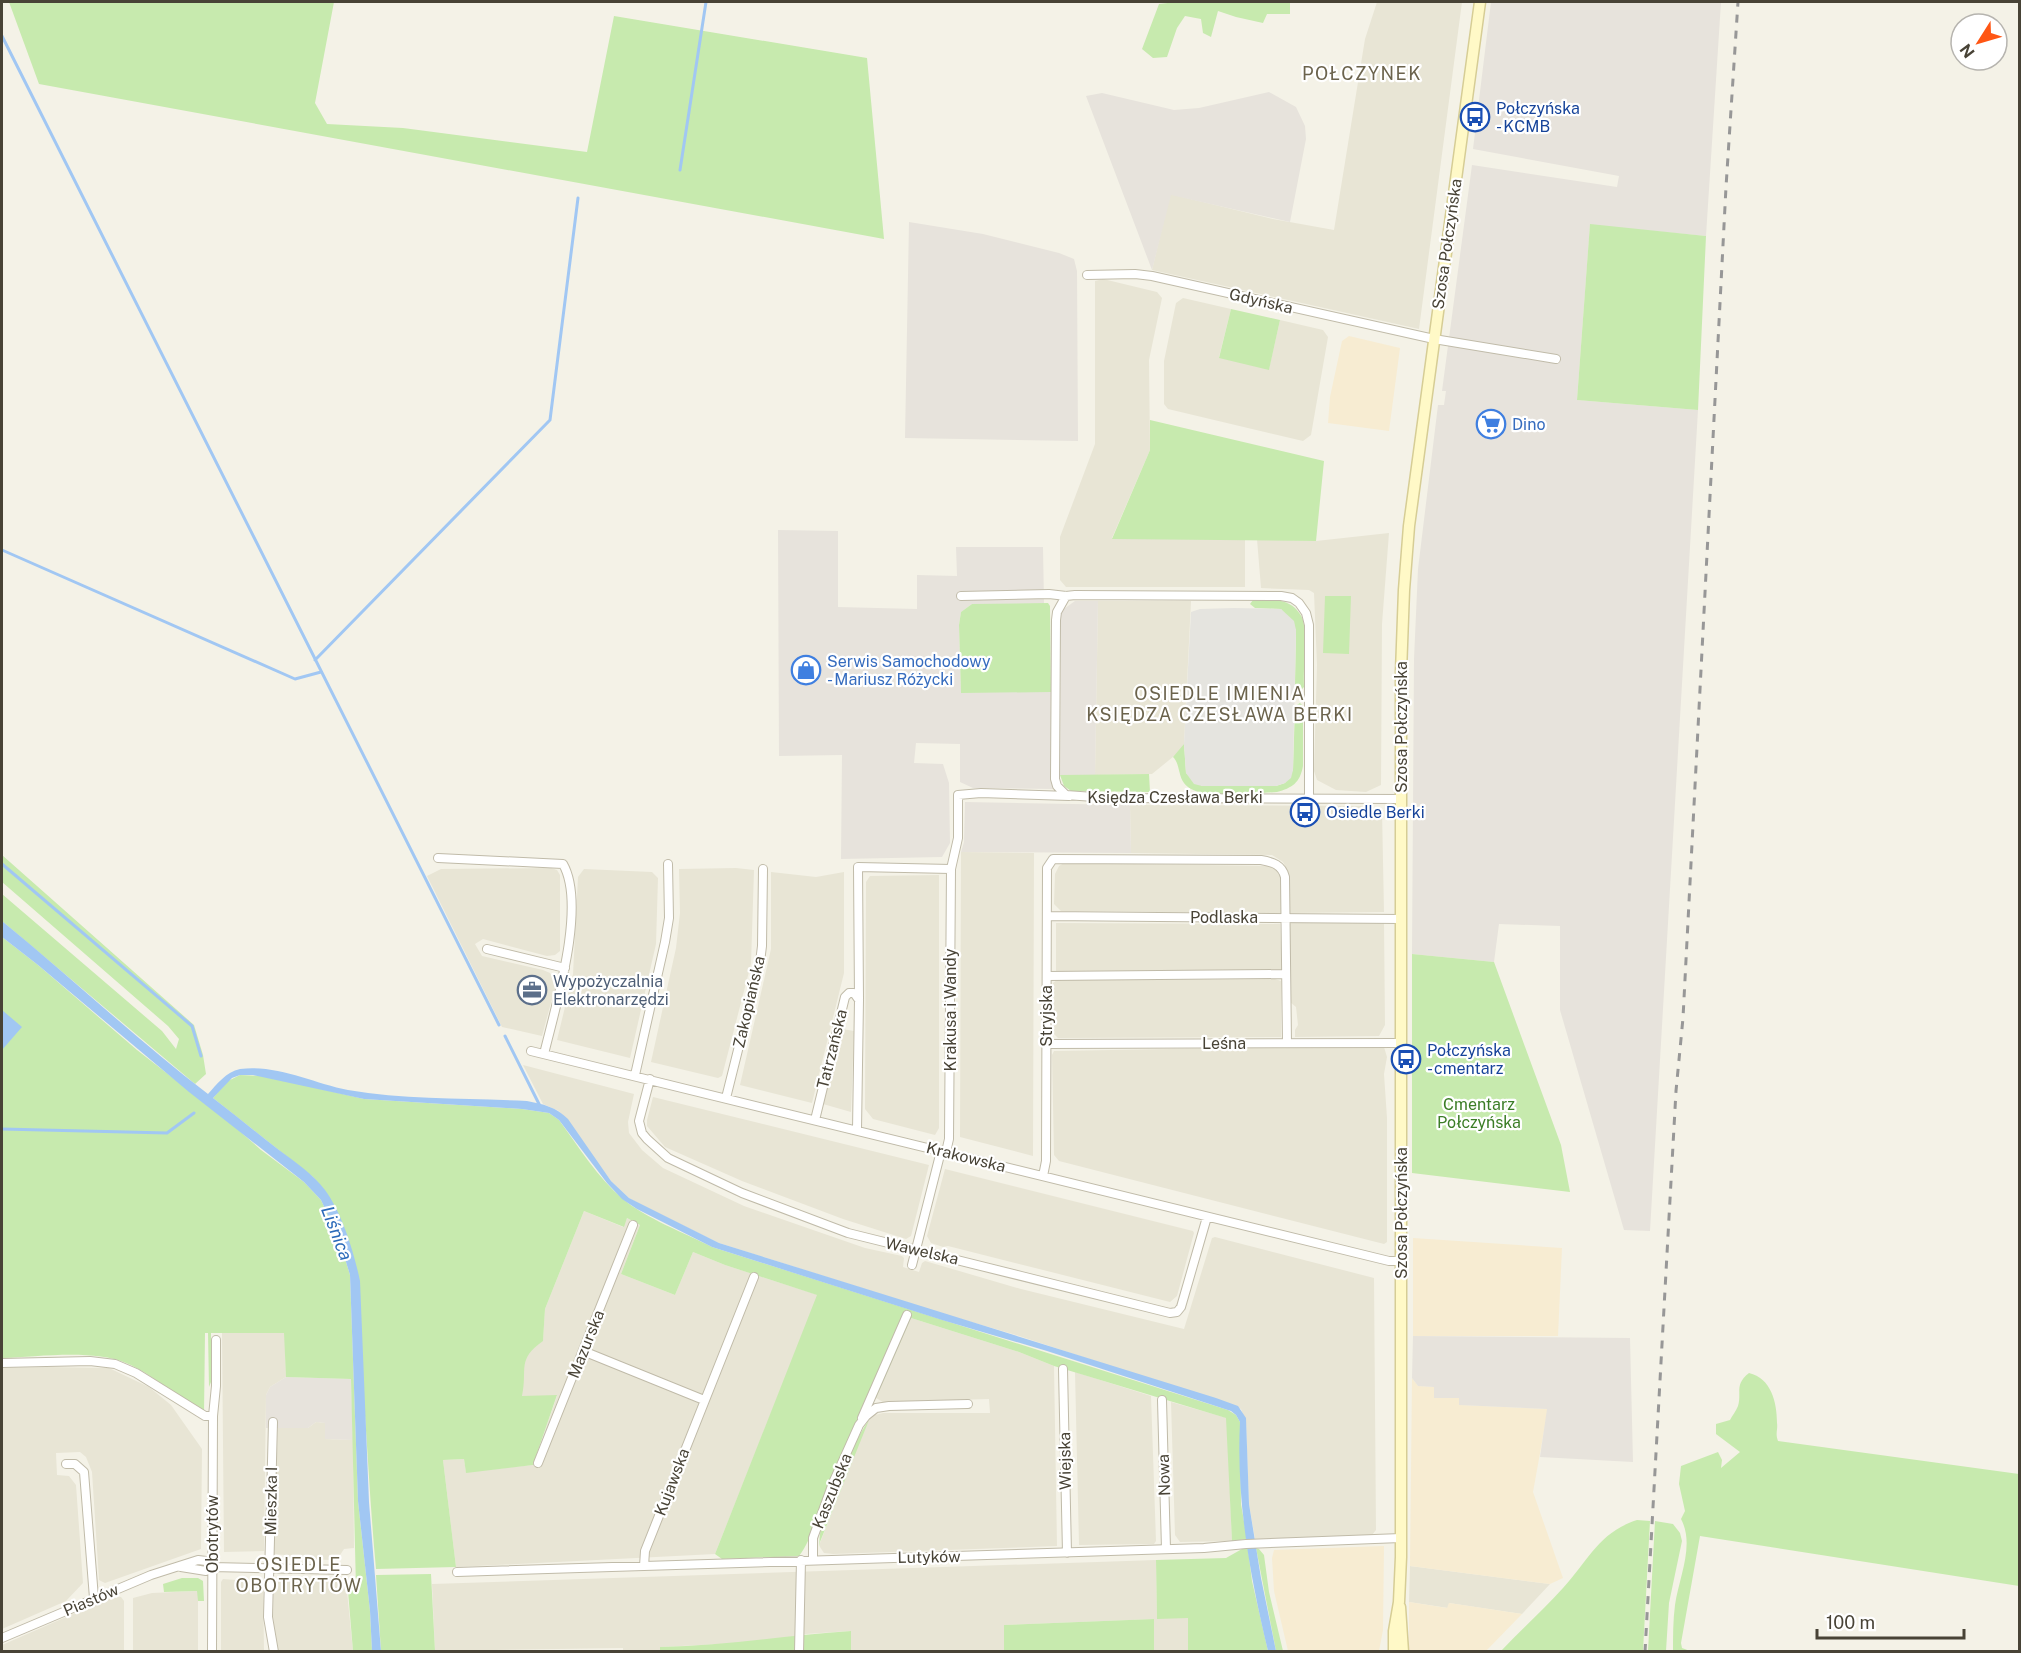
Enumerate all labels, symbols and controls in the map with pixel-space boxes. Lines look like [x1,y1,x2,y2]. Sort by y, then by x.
north arrow [1949,12,2009,72]
text: N [1956,40,1979,61]
district label: POŁCZYNEK [1302,63,1422,84]
place label: Połczyńska - KCMB [1496,99,1580,136]
bus stop icon: Połczyńska - KCMB [1459,101,1491,133]
street label: Szosa Połczyńska [1428,177,1466,311]
street label: Gdyńska [1227,284,1295,318]
supermarket icon: Dino [1475,408,1507,440]
place label: Dino [1512,415,1545,434]
place label: Serwis Samochodowy - Mariusz Różycki [827,652,991,689]
shop icon: Serwis Samochodowy - Mariusz Różycki [790,654,822,686]
street label: Szosa Połczyńska [1392,661,1411,793]
district label: OSIEDLE IMIENIA KSIĘDZA CZESŁAWA BERKI [1086,683,1354,725]
street label: Księdza Czesława Berki [1087,788,1263,807]
bus stop icon: Osiedle Berki [1289,796,1321,828]
place label: Osiedle Berki [1326,803,1425,822]
street label: Podlaska [1190,908,1258,927]
street label: Krakusa i Wandy [941,948,960,1071]
street label: Zakopiańska [729,954,769,1050]
place label: Wypożyczalnia Elektronarzędzi [553,972,669,1009]
office icon: Wypożyczalnia Elektronarzędzi [516,974,548,1006]
street label: Stryjska [1037,985,1056,1047]
street label: Tatrzańska [813,1007,851,1091]
street label: Leśna [1202,1034,1246,1053]
place label: Połczyńska - cmentarz [1427,1041,1511,1078]
bus stop icon: Połczyńska - cmentarz [1390,1043,1422,1075]
park label: Cmentarz Połczyńska [1437,1095,1521,1132]
street label: Krakowska [924,1138,1008,1176]
street label: Szosa Połczyńska [1392,1147,1411,1279]
water label: Liśnica [317,1203,357,1263]
street label: Wawelska [883,1233,961,1269]
street label: Mazurska [564,1307,608,1381]
street label: Wiejska [1055,1432,1075,1490]
street label: Kujawska [650,1446,694,1518]
street label: Kaszubska [808,1450,856,1532]
street label: Nowa [1154,1454,1174,1496]
street label: Mieszka I [261,1466,281,1536]
street label: Obotrytów [203,1494,222,1573]
street label: Lutyków [897,1547,961,1567]
district label: OSIEDLE OBOTRYTÓW [236,1554,363,1596]
street label: Piastów [60,1580,122,1620]
scale bar [1817,1602,1964,1640]
text: 100 m [1826,1612,1875,1633]

